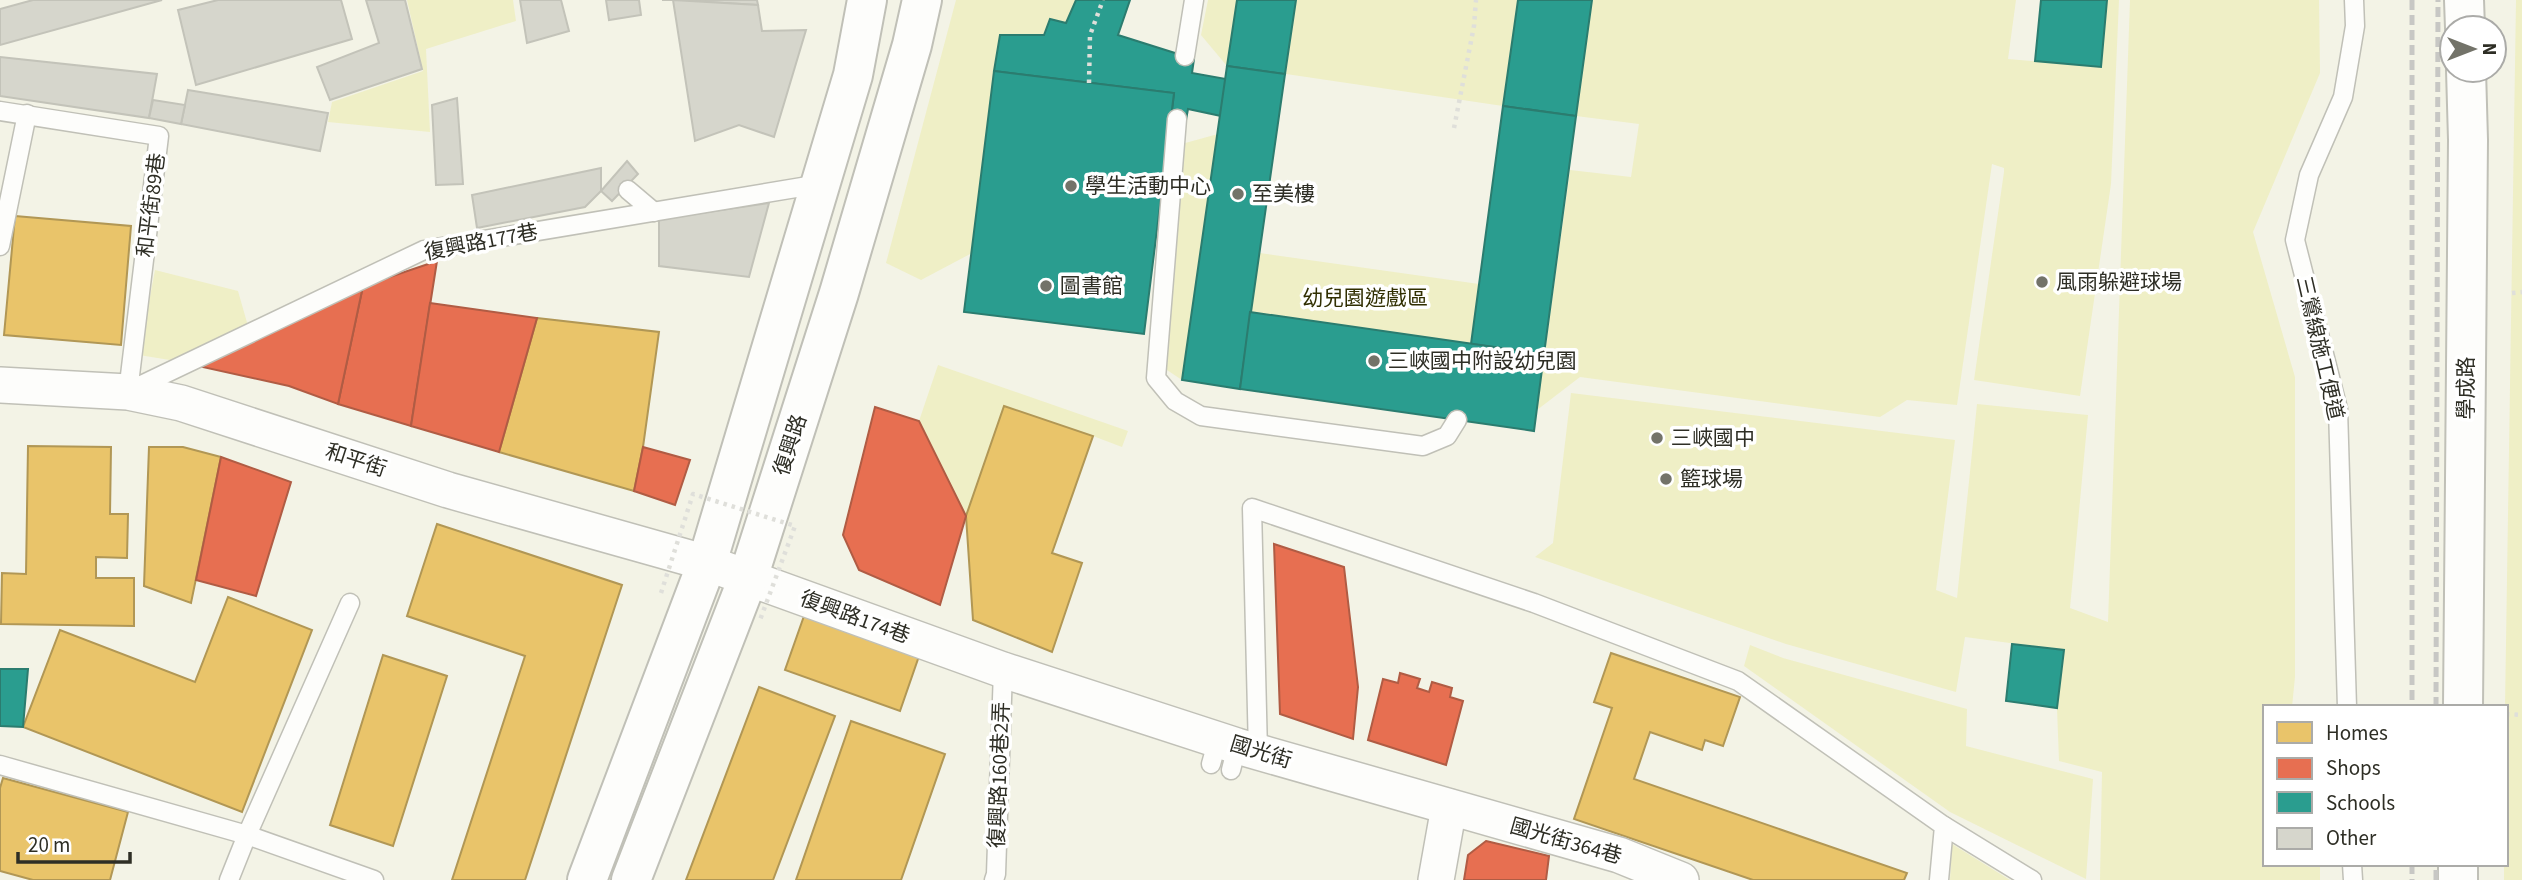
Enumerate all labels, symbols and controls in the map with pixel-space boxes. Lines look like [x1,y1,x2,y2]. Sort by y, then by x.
north arrow [2438,14,2508,84]
text: N [2475,43,2502,55]
street label: 和平街89巷 [130,151,172,259]
place label: 學生活動中心 [1085,171,1211,201]
marker: 學生活動中心 [1063,178,1079,194]
place label: 至美樓 [1252,179,1315,209]
marker: 至美樓 [1230,186,1246,202]
street label: 復興路177巷 [422,216,540,268]
place label: 風雨躲避球場 [2056,267,2182,297]
place label: 圖書館 [1060,271,1123,301]
street label: 三鶯線施工便道 [2289,273,2351,423]
marker: 風雨躲避球場 [2034,274,2050,290]
marker: 圖書館 [1038,278,1054,294]
park label: 幼兒園遊戲區 [1302,283,1428,313]
place label: 三峽國中附設幼兒園 [1388,346,1577,376]
marker: 三峽國中附設幼兒園 [1366,353,1382,369]
street label: 學成路 [2451,357,2481,420]
street label: 復興路 [766,410,814,480]
place label: 三峽國中 [1671,423,1755,453]
marker: 三峽國中 [1649,430,1665,446]
street label: 和平街 [321,436,391,484]
place label: 籃球場 [1680,464,1743,494]
marker: 籃球場 [1658,471,1674,487]
street label: 復興路174巷 [796,583,914,651]
street label: 復興路160巷2弄 [981,701,1017,849]
legend [2263,705,2508,866]
text: Homes [2326,718,2388,748]
street label: 國光街 [1226,728,1296,776]
text: Shops [2326,753,2381,783]
text: Schools [2326,788,2395,818]
street label: 國光街364巷 [1506,811,1626,871]
scale bar [18,820,130,864]
text: Other [2326,823,2377,853]
text: 20 m [28,830,70,860]

